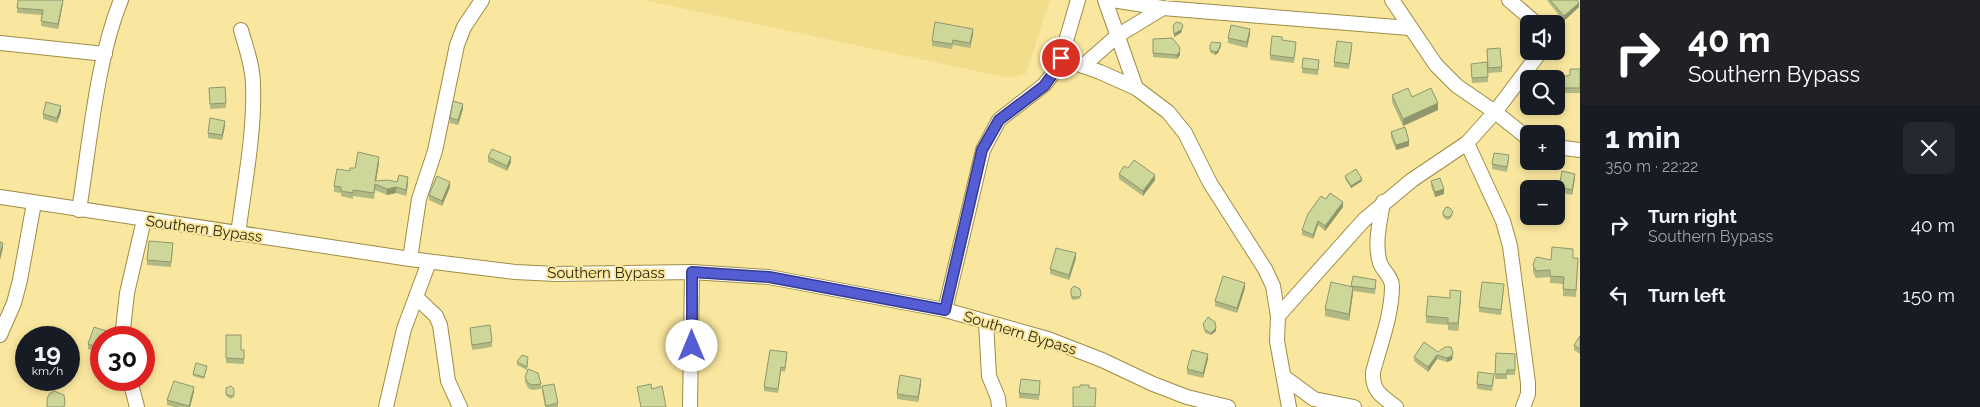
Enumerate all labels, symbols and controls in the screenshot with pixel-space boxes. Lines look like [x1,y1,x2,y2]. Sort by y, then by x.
map controls [1520,15,1565,225]
button: sound [1520,15,1565,60]
text: 40 m [1688,19,1770,60]
icon: right [1605,20,1670,85]
pin [1040,37,1082,79]
icon: arrive [1047,44,1075,72]
text: Southern Bypass [1688,61,1860,87]
button: search [1520,70,1565,115]
text: 1 min [1605,120,1681,155]
button: close [1903,122,1955,174]
button: + [1520,125,1565,170]
text: 350 m · 22:22 [1605,157,1698,176]
button: − [1520,180,1565,225]
text: Turn right [1648,205,1737,227]
icon: right [1605,211,1633,239]
street label: Southern Bypass [145,212,263,246]
text: 40 m [1911,214,1955,236]
text: Southern Bypass [1648,227,1773,246]
street label: Southern Bypass [547,264,665,282]
icon: left [1605,281,1633,309]
text: Turn left [1648,284,1725,306]
text: 150 m [1903,284,1955,306]
street label: Southern Bypass [961,307,1079,359]
position arrow [665,319,717,371]
speed limit sign: 30 [90,326,155,391]
text: 19 [34,337,61,367]
text: km/h [32,364,63,378]

